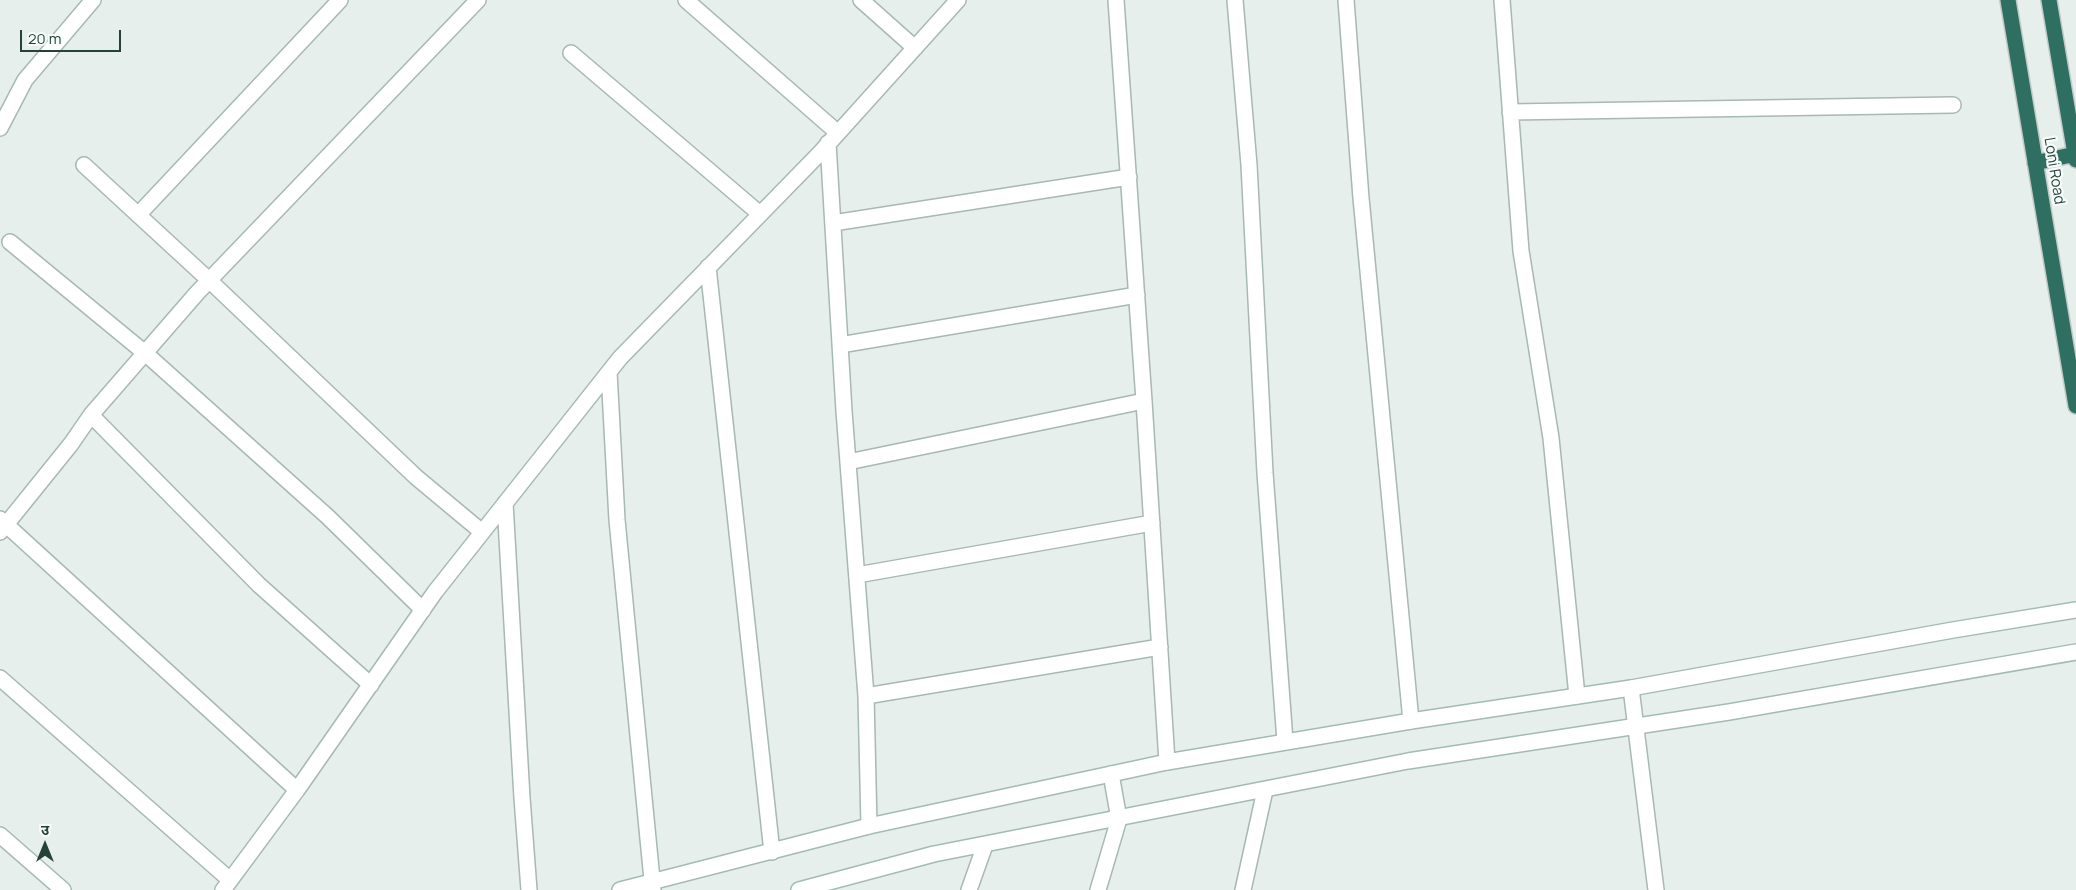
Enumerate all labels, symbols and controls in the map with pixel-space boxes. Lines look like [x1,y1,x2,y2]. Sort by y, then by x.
scale bar [22,20,124,52]
text: 20 m [28,28,61,49]
street label: Loni Road [2040,136,2068,206]
north arrow [20,820,70,870]
text: उ [41,820,49,839]

